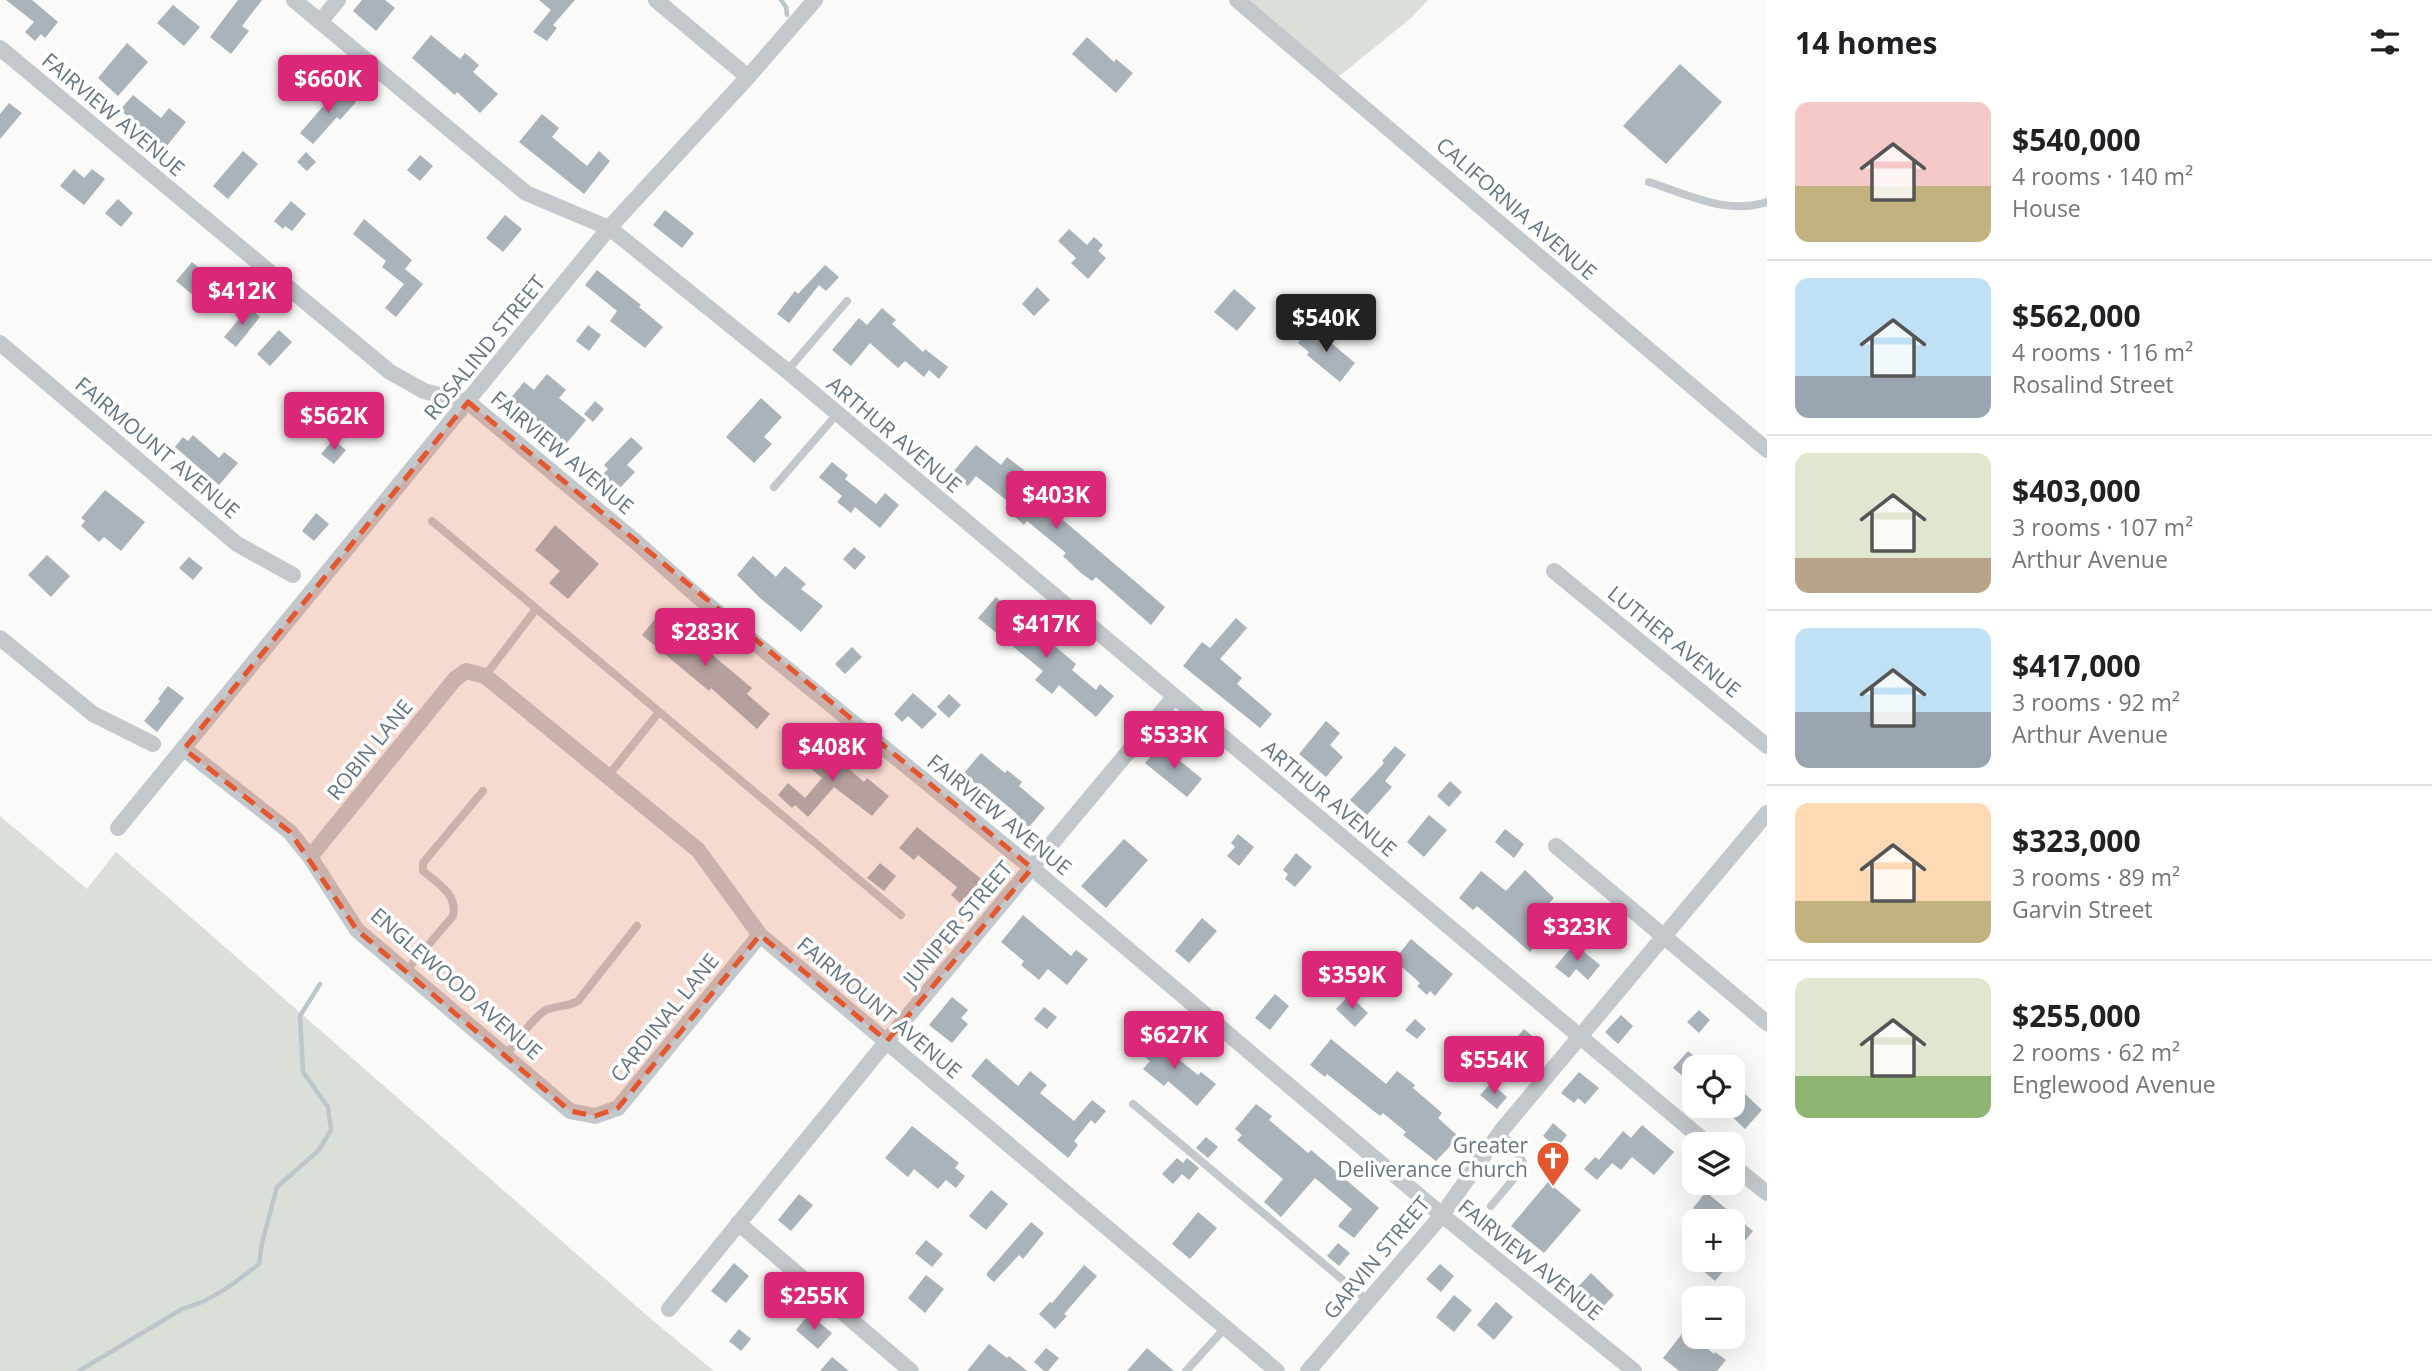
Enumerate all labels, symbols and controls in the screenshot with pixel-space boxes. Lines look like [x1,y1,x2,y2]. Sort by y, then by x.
text: 14 homes [1795,22,1938,63]
icon: filters [2366,23,2404,61]
street label: FAIRVIEW AVENUE [36,46,191,182]
pin: $660K [279,55,377,115]
text: $660K [294,62,362,94]
text: $540,000 [2012,119,2141,160]
icon: home [1851,130,1935,214]
street label: CALIFORNIA AVENUE [1430,131,1603,286]
text: 4 rooms · 140 m² [2012,160,2193,192]
text: House [2012,192,2081,224]
pin: $412K [193,268,291,327]
street label: ROSALIND STREET [417,269,551,425]
text: $412K [208,274,276,306]
pin: $540K [1277,294,1375,354]
text: $562,000 [2012,295,2141,336]
text: $540K [1292,301,1360,333]
icon: home [1851,306,1935,390]
text: 4 rooms · 116 m² [2012,336,2193,368]
text: Rosalind Street [2012,368,2174,400]
street label: FAIRMOUNT AVENUE [70,370,246,524]
street label: ARTHUR AVENUE [822,370,968,499]
street label: FAIRVIEW AVENUE [485,384,640,520]
pin: $562K [285,392,383,452]
text: $562K [300,399,368,431]
text: $403,000 [2012,470,2141,511]
pin: $403K [1007,472,1105,531]
text: $403K [1022,478,1090,510]
icon: home [1851,481,1935,565]
text: 3 rooms · 107 m² [2012,511,2193,543]
text: Arthur Avenue [2012,543,2168,575]
street label: LUTHER AVENUE [1602,579,1747,704]
pin: $417K [997,600,1095,660]
text: $417K [1012,607,1080,639]
pin: $283K [656,608,754,668]
text: $283K [671,615,739,647]
text: $417,000 [2012,645,2141,686]
icon: home [1851,656,1935,740]
text: 3 rooms · 92 m² [2012,686,2180,718]
street label: ROBIN LANE [320,693,418,805]
pin: $533K [1125,712,1223,771]
text: $533K [1140,718,1208,750]
text: Arthur Avenue [2012,718,2168,750]
pin: $408K [783,724,881,783]
text: $408K [798,730,866,762]
street label: ARTHUR AVENUE [1257,734,1403,863]
street label: FAIRVIEW AVENUE [922,747,1078,881]
text: $323,000 [2012,820,2141,861]
icon: home [1851,831,1935,915]
street label: JUNIPER STREET [895,854,1018,994]
text: 3 rooms · 89 m² [2012,861,2180,893]
text: Garvin Street [2012,893,2153,925]
street label: ENGLEWOOD AVENUE [365,901,548,1065]
pin: $323K [1528,904,1626,963]
text: $323K [1543,910,1611,942]
street label: FAIRMOUNT AVENUE [792,930,968,1084]
street label: CARDINAL LANE [604,947,725,1088]
pin: $359K [1303,951,1401,1011]
text: $359K [1318,958,1386,990]
text: $255,000 [2012,995,2141,1036]
icon: home [1851,1006,1935,1090]
pin: $627K [1125,1012,1223,1071]
text: $627K [1140,1018,1208,1050]
pin: $554K [1445,1036,1543,1096]
text: 2 rooms · 62 m² [2012,1036,2180,1068]
text: $554K [1460,1043,1528,1075]
map controls [1682,1055,1745,1349]
button: locate [1682,1055,1745,1118]
text: Englewood Avenue [2012,1068,2216,1100]
place label: Greater Deliverance Church [1337,1131,1528,1183]
button: layers [1682,1132,1745,1195]
church icon: Greater Deliverance Church [1534,1139,1572,1188]
street label: GARVIN STREET [1317,1190,1436,1325]
street label: FAIRVIEW AVENUE [1453,1192,1609,1326]
button: + [1682,1209,1745,1272]
pin: $255K [765,1272,863,1332]
text: $255K [780,1279,848,1311]
button: − [1682,1286,1745,1349]

